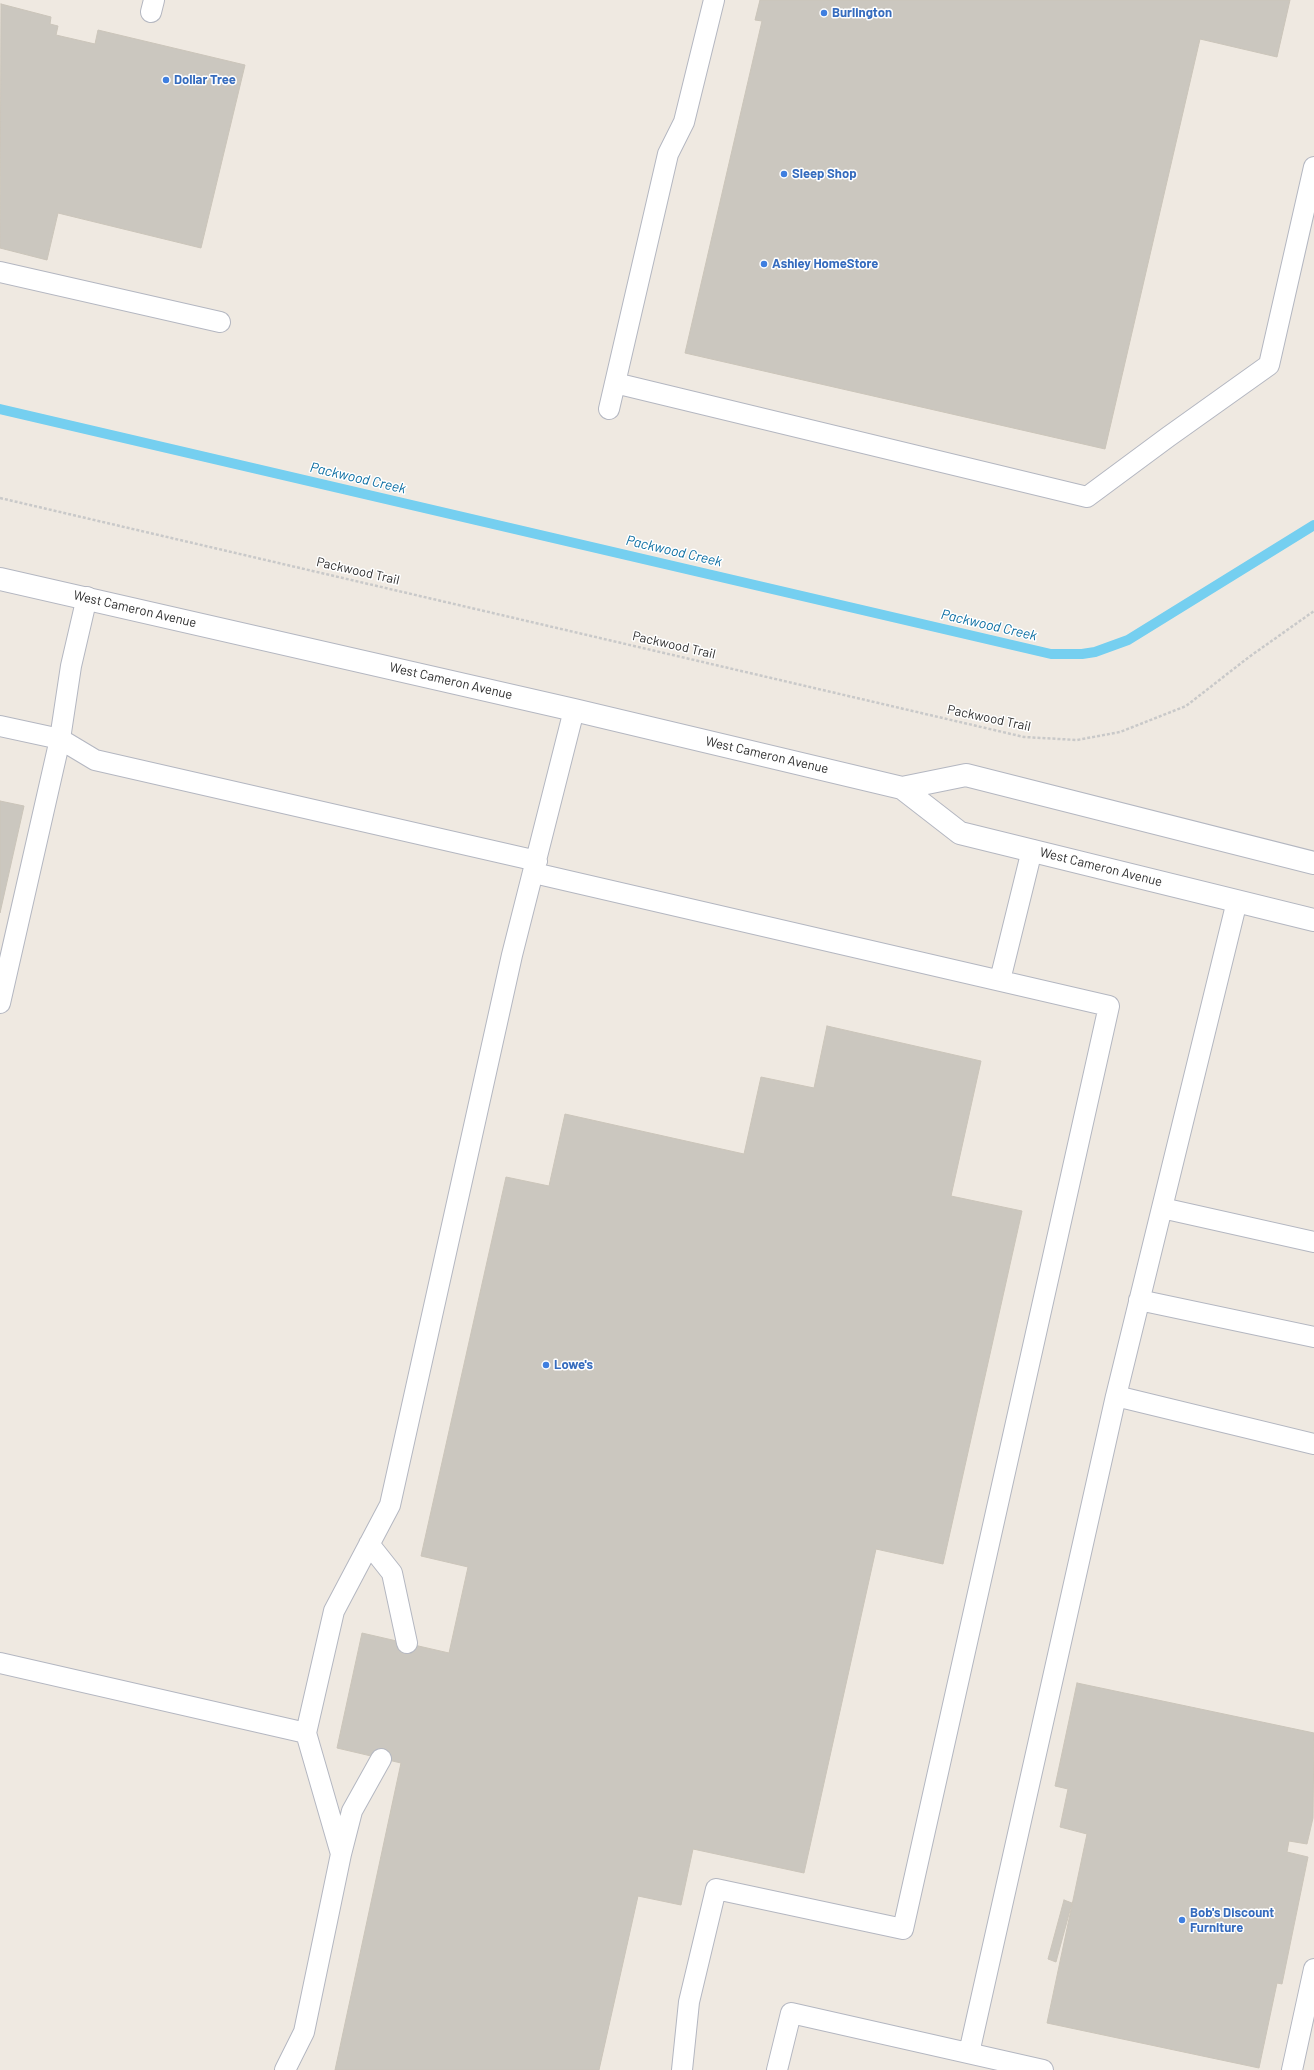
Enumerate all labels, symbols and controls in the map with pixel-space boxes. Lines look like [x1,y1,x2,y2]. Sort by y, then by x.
place label: Burlington [832,5,892,21]
marker: Burlington [819,8,829,18]
place label: Dollar Tree [174,72,236,88]
marker: Dollar Tree [161,75,171,85]
place label: Sleep Shop [792,166,857,182]
marker: Sleep Shop [779,169,789,179]
place label: Ashley HomeStore [772,256,878,272]
marker: Ashley HomeStore [759,259,769,269]
water label: Packwood Creek [308,459,408,497]
water label: Packwood Creek [624,532,724,570]
street label: Packwood Trail [315,554,401,588]
street label: West Cameron Avenue [72,587,198,631]
water label: Packwood Creek [939,606,1039,644]
street label: Packwood Trail [631,628,717,662]
street label: West Cameron Avenue [388,659,514,703]
street label: Packwood Trail [946,702,1032,734]
street label: West Cameron Avenue [704,733,830,777]
street label: West Cameron Avenue [1038,844,1164,890]
place label: Lowe's [554,1357,593,1373]
marker: Lowe's [541,1360,551,1370]
place label: Bob's Discount Furniture [1190,1905,1274,1936]
marker: Bob's Discount Furniture [1177,1915,1187,1925]

